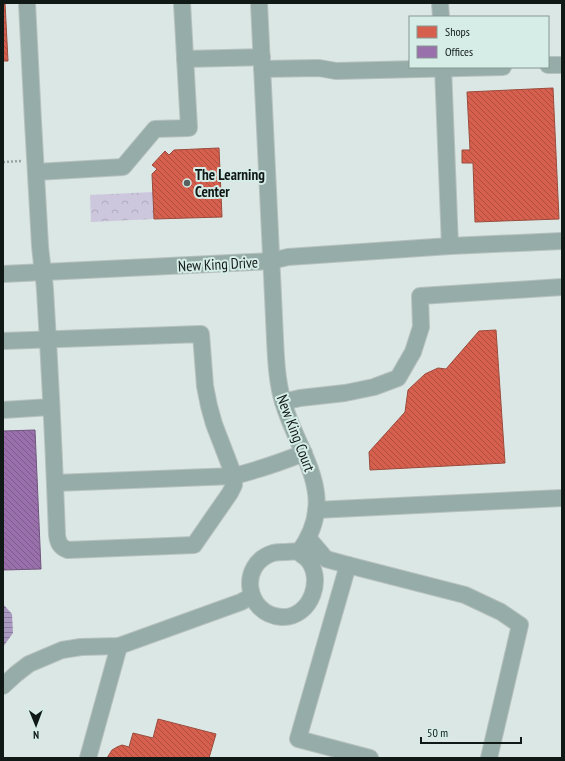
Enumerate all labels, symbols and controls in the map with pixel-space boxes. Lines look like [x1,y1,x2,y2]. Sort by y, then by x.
legend [409,16,549,68]
text: Shops [445,24,470,39]
text: Offices [445,44,473,59]
place label: The Learning Center [195,165,265,201]
marker: The Learning Center [182,178,192,188]
street label: New King Drive [178,252,258,276]
street label: New King Court [273,392,319,474]
north arrow [16,705,56,745]
scale bar [421,719,521,745]
text: 50 m [427,725,448,740]
text: N [33,728,39,742]

